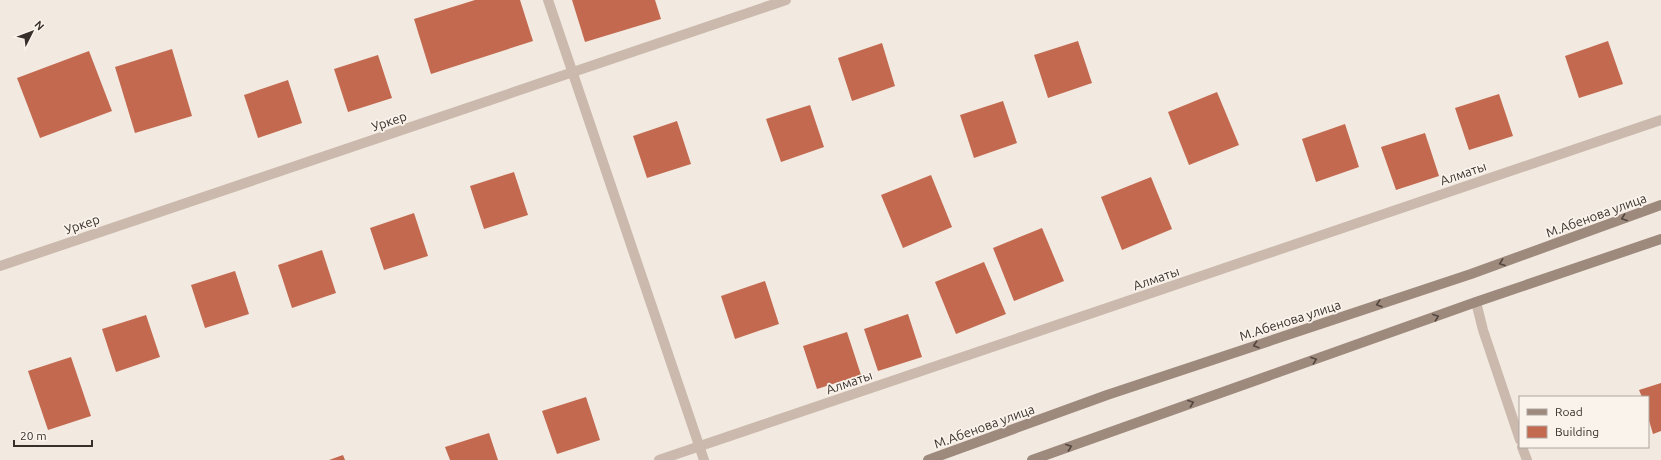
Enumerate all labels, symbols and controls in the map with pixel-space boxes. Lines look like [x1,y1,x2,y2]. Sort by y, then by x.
north arrow [12,12,52,52]
text: N [32,18,47,32]
street label: Уркер [370,109,408,133]
street label: Алматы [1438,159,1488,187]
street label: М.Абенова улица [1544,190,1648,240]
street label: Уркер [63,212,101,236]
one-way arrow [1621,214,1628,222]
one-way arrow [1499,258,1506,266]
street label: Алматы [1131,264,1181,292]
street label: М.Абенова улица [1238,297,1342,343]
one-way arrow [1376,300,1383,308]
one-way arrow [1433,313,1440,321]
one-way arrow [1252,340,1259,349]
one-way arrow [1310,356,1317,365]
street label: Алматы [824,368,874,396]
legend [1519,396,1649,448]
one-way arrow [1188,400,1195,408]
street label: М.Абенова улица [932,401,1036,451]
text: Road [1555,405,1583,418]
scale bar [14,422,92,448]
text: Building [1555,425,1599,438]
text: 20 m [20,429,47,442]
one-way arrow [1065,443,1072,452]

